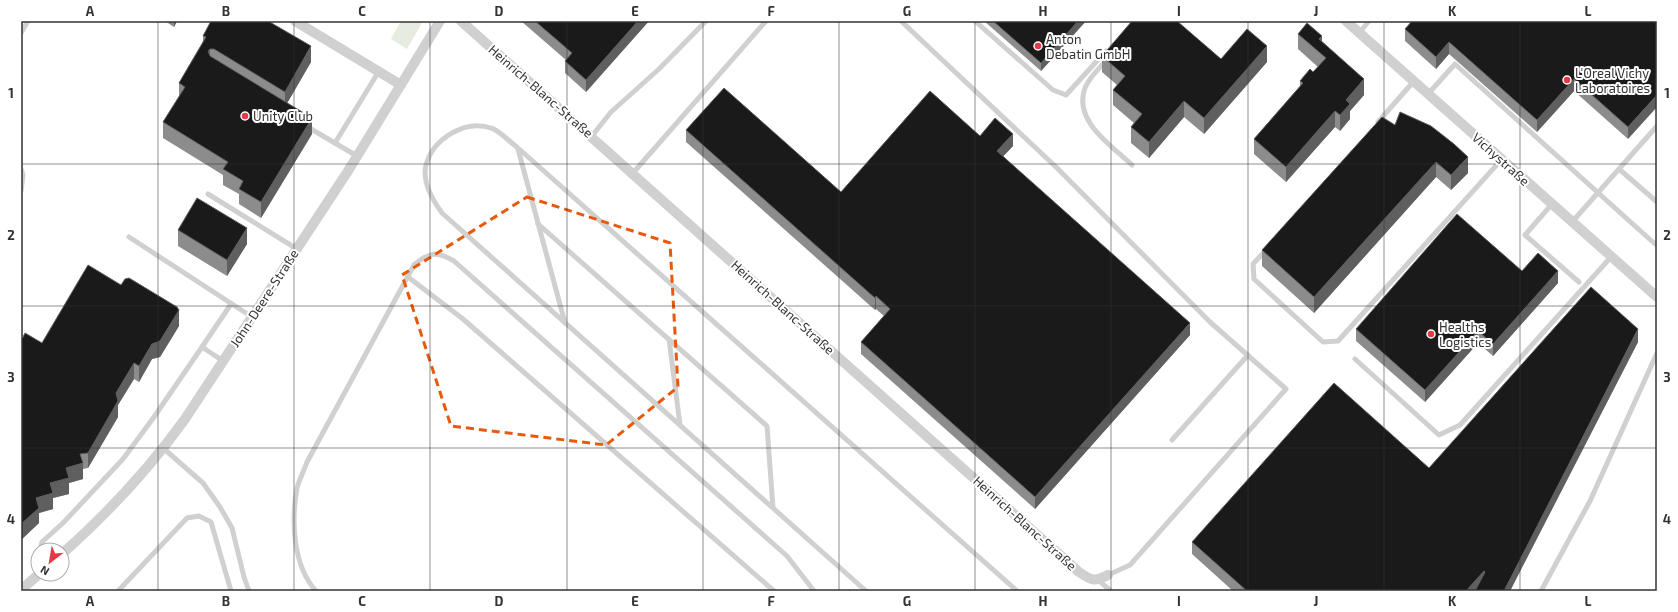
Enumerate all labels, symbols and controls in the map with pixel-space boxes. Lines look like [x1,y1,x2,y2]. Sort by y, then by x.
text: A [86,3,95,19]
text: B [222,3,230,19]
text: C [358,3,366,19]
text: D [495,3,504,19]
text: E [631,3,639,19]
text: F [767,3,775,19]
text: G [903,3,911,19]
text: H [1039,3,1048,19]
text: I [1177,3,1181,19]
text: J [1314,3,1318,19]
text: K [1448,3,1457,19]
text: L [1585,3,1592,19]
place label: Anton Debatin GmbH [1046,31,1130,62]
street label: Heinrich-Blanc-Straße [485,41,597,141]
marker: Anton Debatin GmbH [1033,41,1043,51]
place label: L'Oreal Vichy Laboratoires [1575,65,1650,96]
marker: L'Oreal Vichy Laboratoires [1562,75,1572,85]
text: 1 [8,85,14,101]
text: 1 [1664,85,1670,101]
place label: Unity Club [253,108,313,124]
marker: Unity Club [240,111,250,121]
street label: Vichystraße [1469,129,1533,189]
text: 2 [7,227,15,243]
text: 2 [1663,227,1671,243]
street label: John-Deere-Straße [226,246,302,350]
street label: Heinrich-Blanc-Straße [728,256,838,358]
place label: Healths Logistics [1439,319,1491,350]
marker: Healths Logistics [1426,329,1436,339]
text: 3 [7,369,15,385]
text: 3 [1663,369,1671,385]
street label: Heinrich-Blanc-Straße [970,472,1080,574]
text: 4 [7,511,15,527]
text: 4 [1663,511,1671,527]
north arrow [30,542,70,582]
text: N [38,563,51,579]
text: A [86,593,95,609]
text: B [222,593,230,609]
text: C [358,593,366,609]
text: D [495,593,504,609]
text: E [631,593,639,609]
text: F [767,593,775,609]
text: G [903,593,911,609]
text: H [1039,593,1048,609]
text: I [1177,593,1181,609]
text: J [1314,593,1318,609]
text: K [1448,593,1457,609]
text: L [1585,593,1592,609]

